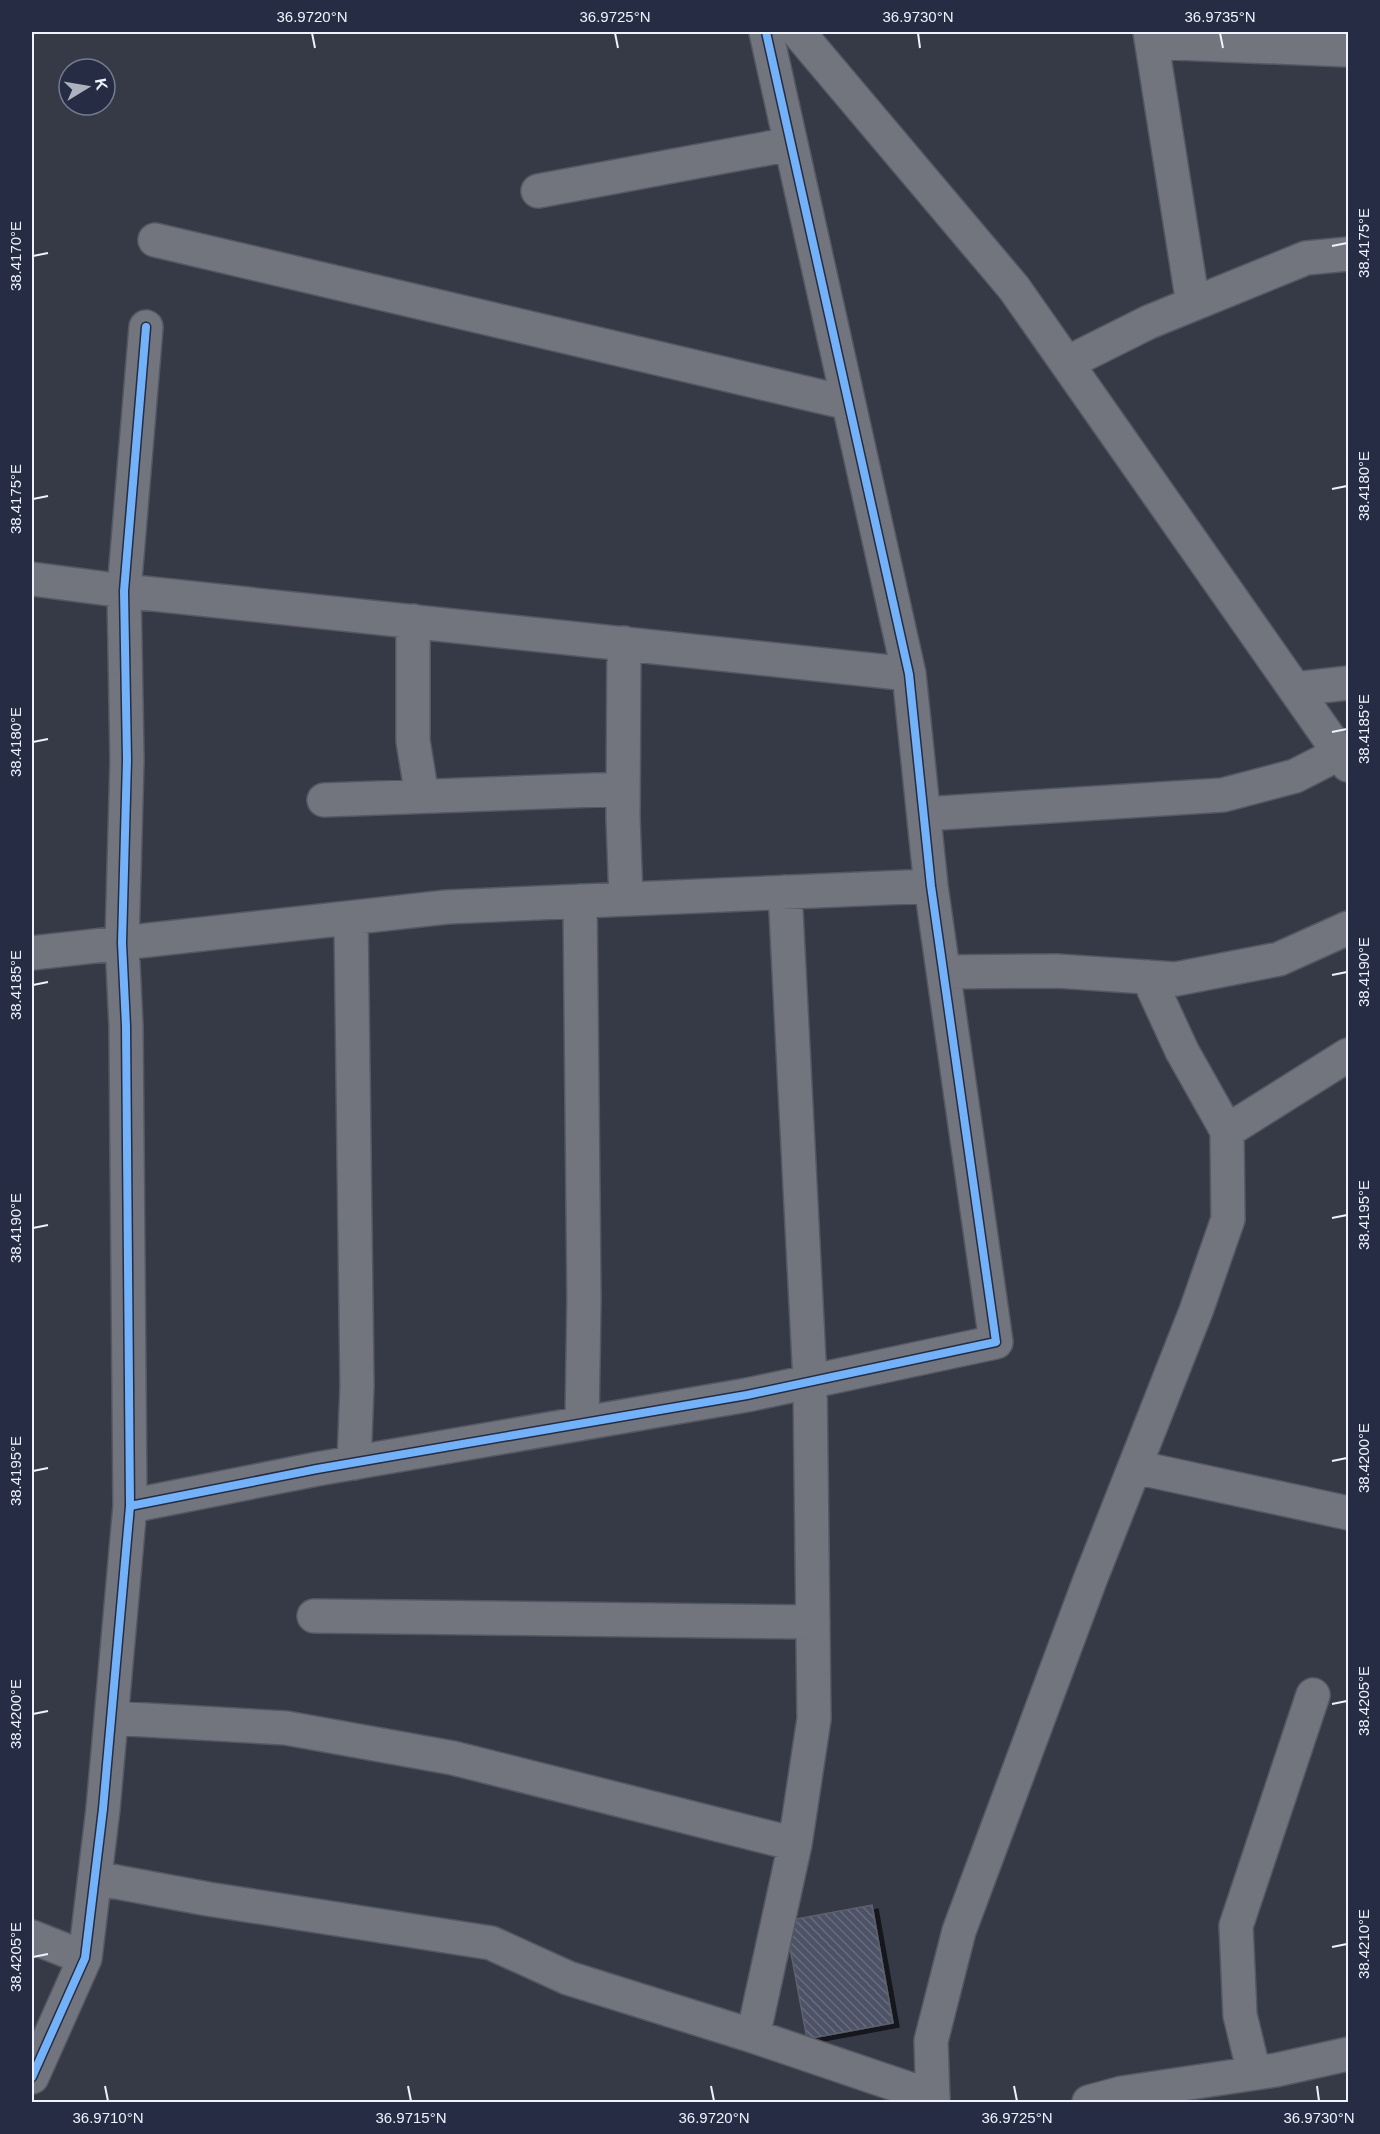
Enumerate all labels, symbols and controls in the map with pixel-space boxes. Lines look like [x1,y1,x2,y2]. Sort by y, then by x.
text: 36.9720°N [276,8,348,25]
text: 36.9725°N [579,8,651,25]
text: 36.9730°N [882,8,954,25]
text: 36.9735°N [1184,8,1256,25]
north arrow [57,57,117,117]
text: K [92,77,111,92]
text: 38.4175°E [1355,208,1372,278]
text: 38.4170°E [7,221,24,291]
text: 38.4180°E [1355,451,1372,521]
text: 38.4175°E [7,464,24,534]
text: 38.4185°E [1355,694,1372,764]
text: 38.4180°E [7,707,24,777]
text: 38.4190°E [1355,937,1372,1007]
text: 38.4185°E [7,950,24,1020]
text: 38.4195°E [1355,1180,1372,1250]
text: 38.4190°E [7,1193,24,1263]
text: 38.4200°E [1355,1423,1372,1493]
text: 38.4195°E [7,1436,24,1506]
text: 38.4205°E [1355,1666,1372,1736]
text: 38.4200°E [7,1679,24,1749]
text: 38.4210°E [1355,1909,1372,1979]
text: 38.4205°E [7,1922,24,1992]
text: 36.9710°N [72,2109,144,2126]
text: 36.9715°N [375,2109,447,2126]
text: 36.9720°N [678,2109,750,2126]
text: 36.9725°N [981,2109,1053,2126]
text: 36.9730°N [1283,2109,1355,2126]

